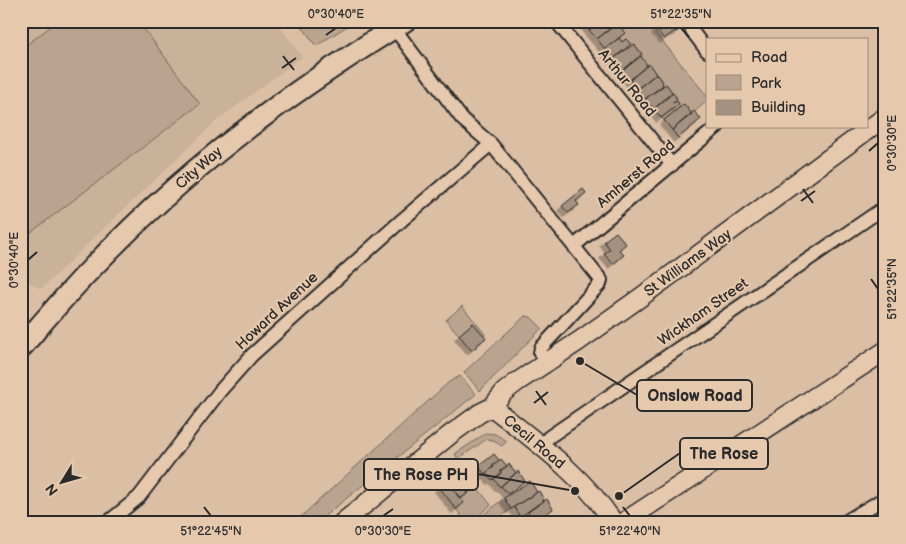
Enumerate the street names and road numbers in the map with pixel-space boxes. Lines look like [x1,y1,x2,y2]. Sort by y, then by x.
street label: Arthur Road [594,45,660,121]
street label: Amherst Road [593,136,679,212]
street label: City Way [172,142,227,194]
street label: St Williams Way [640,225,736,301]
street label: Howard Avenue [232,268,322,354]
street label: Wickham Street [654,274,752,350]
street label: Cecil Road [499,411,569,473]

